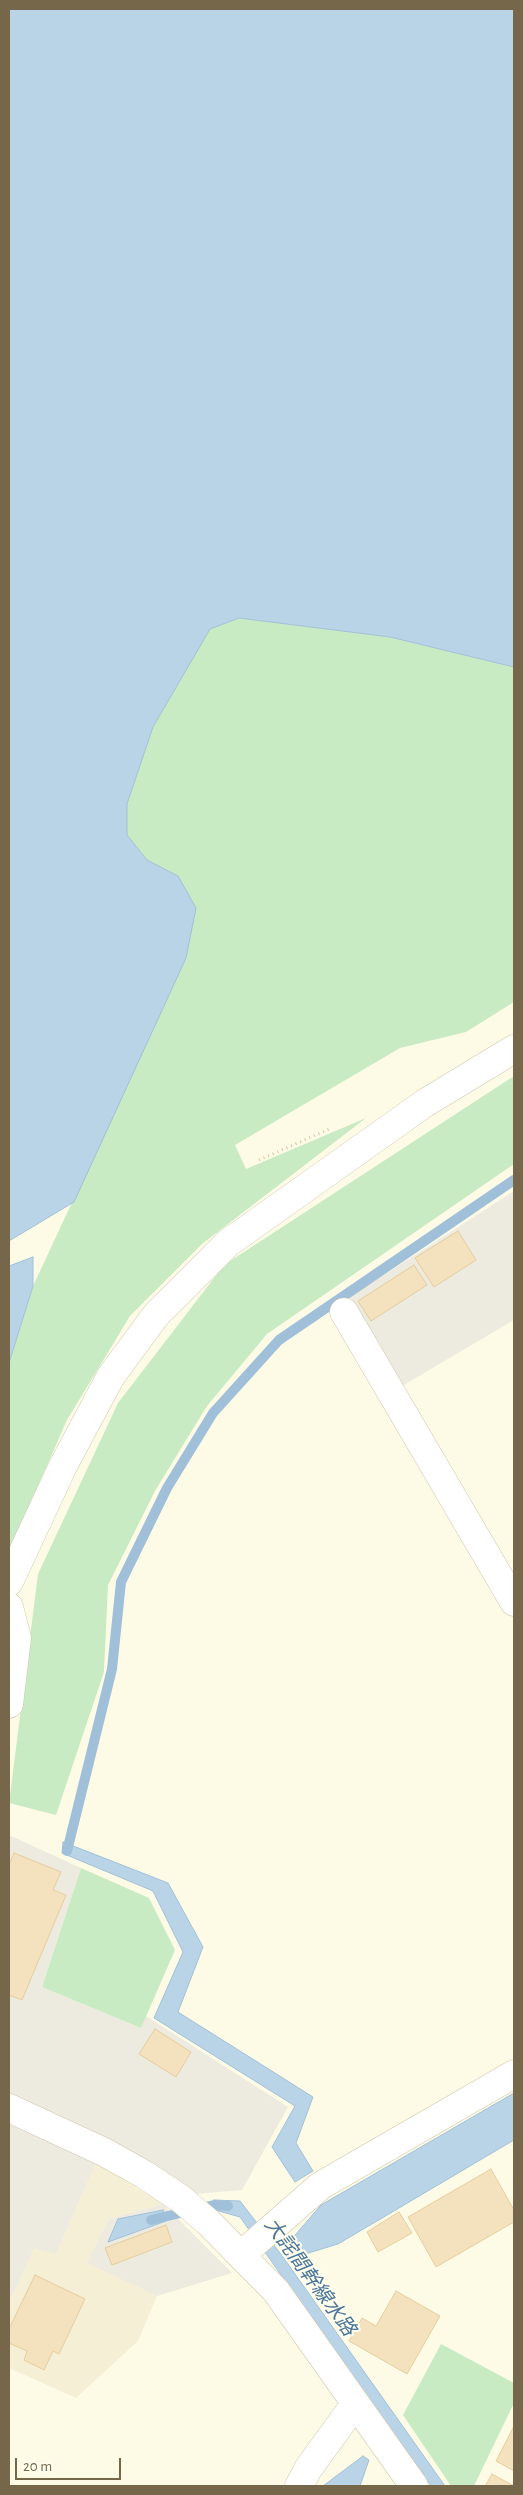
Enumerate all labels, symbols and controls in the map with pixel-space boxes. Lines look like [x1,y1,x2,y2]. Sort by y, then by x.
water label: 大詫間幹線水路 [259,2213,361,2341]
scale bar [18,2448,124,2480]
text: 20 m [23,2459,52,2474]

